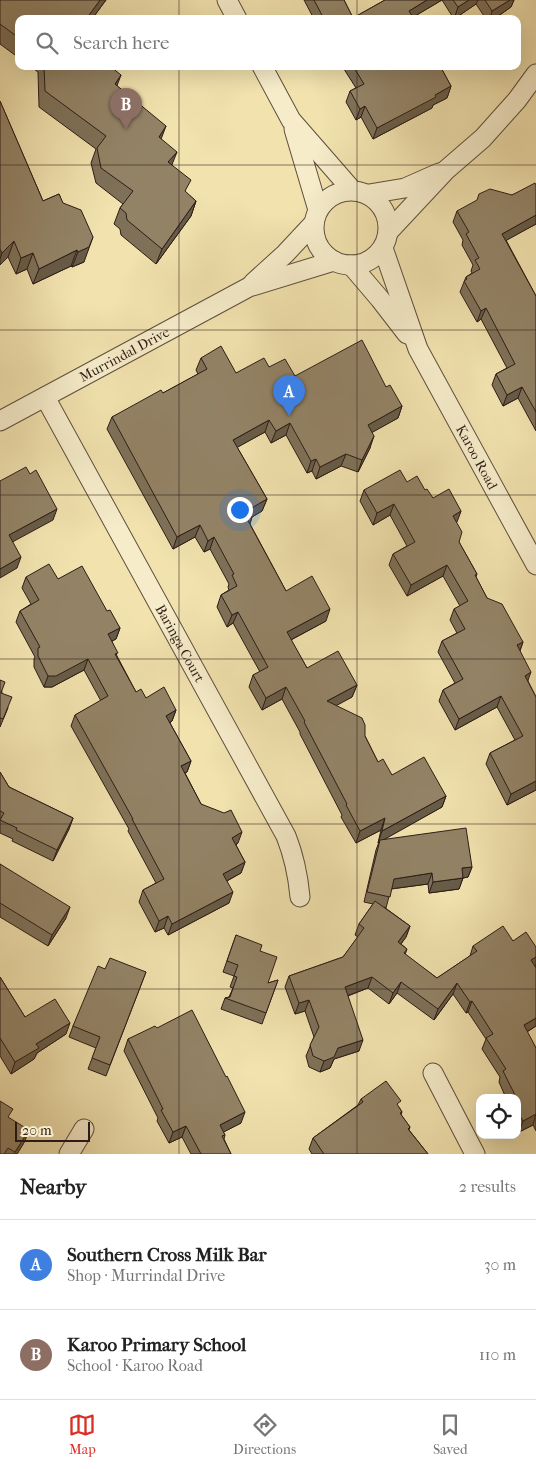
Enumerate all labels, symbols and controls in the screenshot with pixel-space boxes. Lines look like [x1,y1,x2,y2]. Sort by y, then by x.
search box [15,15,521,70]
icon: search [33,29,61,57]
text: Search here [73,32,169,54]
pin: B [110,88,142,129]
street label: Murrindal Drive [76,323,173,386]
pin: A [273,375,305,416]
street label: Karoo Road [452,422,501,493]
your location [227,497,253,523]
street label: Baringa Court [152,602,208,685]
map controls [476,1094,521,1139]
button: locate [476,1094,521,1139]
scale bar [15,1119,90,1142]
text: 20 m [22,1122,52,1139]
text: Nearby [20,1175,86,1199]
text: 2 results [459,1177,516,1196]
text: Southern Cross Milk Bar [67,1244,267,1266]
text: A [31,1255,41,1274]
text: 30 m [484,1255,516,1274]
text: Shop · Murrindal Drive [67,1266,225,1285]
text: Karoo Primary School [67,1334,246,1356]
text: B [31,1345,41,1364]
text: 110 m [479,1345,516,1364]
text: School · Karoo Road [67,1356,203,1375]
tab: Map [68,1411,96,1458]
tab: Directions [233,1411,296,1458]
tab: Saved [433,1411,468,1458]

